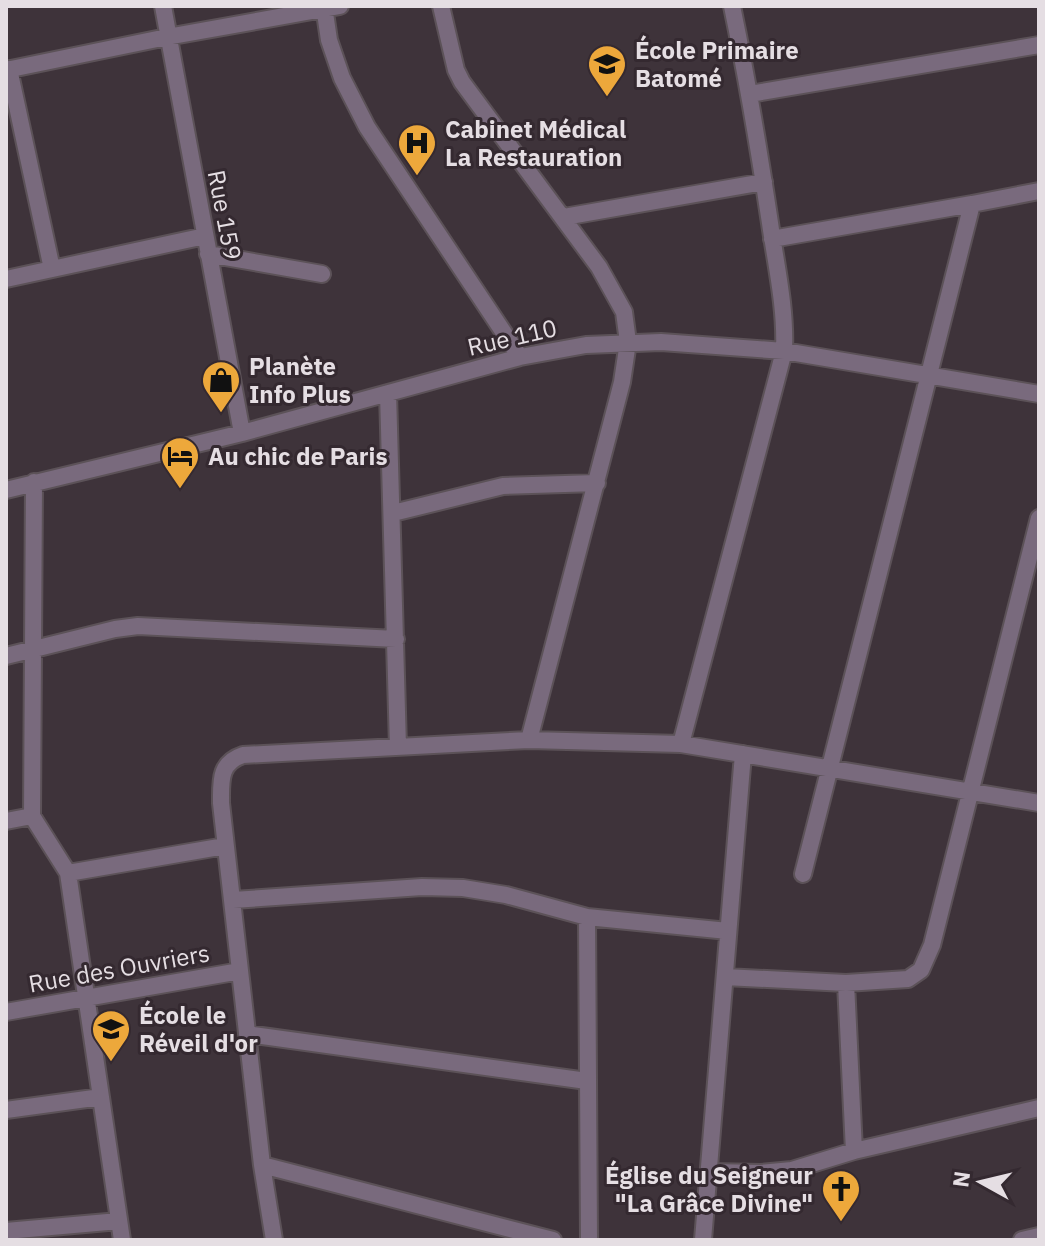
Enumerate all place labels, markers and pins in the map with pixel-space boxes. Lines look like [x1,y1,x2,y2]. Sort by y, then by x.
place label: École Primaire Batomé [635,34,799,94]
school or university icon: École Primaire Batomé [586,43,628,98]
place label: Cabinet Médical La Restauration [445,113,626,173]
hospital icon: Cabinet Médical La Restauration [396,122,438,177]
place label: Planète Info Plus [249,350,351,410]
shop icon: Planète Info Plus [200,359,242,414]
hotel icon: Au chic de Paris [159,435,201,490]
place label: Au chic de Paris [208,440,388,472]
place label: École le Réveil d'or [139,999,258,1059]
school or university icon: École le Réveil d'or [90,1008,132,1063]
place label: Église du Seigneur "La Grâce Divine" [605,1159,813,1219]
church icon: Église du Seigneur "La Grâce Divine" [820,1168,862,1223]

